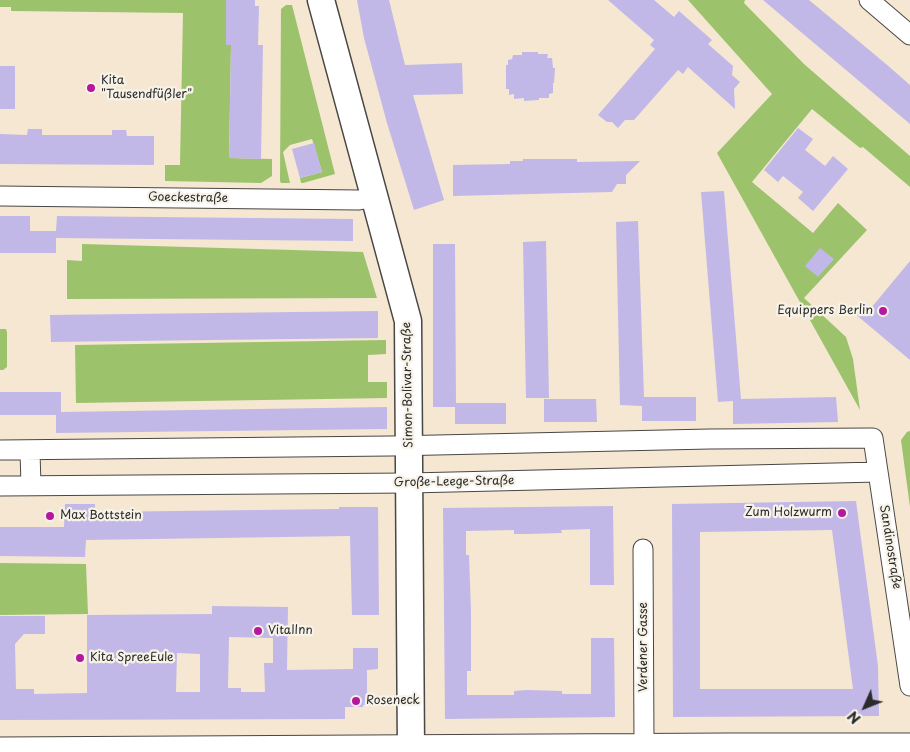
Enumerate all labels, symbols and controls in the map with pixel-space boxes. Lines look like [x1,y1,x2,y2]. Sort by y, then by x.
place label: Kita "Tausendfüßler" [101,74,192,102]
marker: Kita "Tausendfüßler" [85,82,97,94]
street label: Goeckestraße [148,190,228,206]
place label: Equippers Berlin [777,304,873,318]
marker: Equippers Berlin [877,305,889,317]
street label: Simon-Bolivar-Straße [400,322,416,448]
street label: Große-Leege-Straße [394,474,514,490]
street label: Sandinostraße [876,504,904,590]
place label: Zum Holzwurm [745,506,832,520]
marker: Zum Holzwurm [836,507,848,519]
place label: Max Bottstein [60,509,142,523]
marker: Max Bottstein [44,510,56,522]
street label: Verdener Gasse [637,602,651,692]
place label: VitalInn [268,624,313,638]
marker: VitalInn [252,625,264,637]
place label: Kita SpreeEule [90,651,174,665]
marker: Kita SpreeEule [74,652,86,664]
north arrow [840,682,890,732]
place label: Roseneck [366,694,420,708]
marker: Roseneck [350,695,362,707]
text: N [842,706,865,729]

